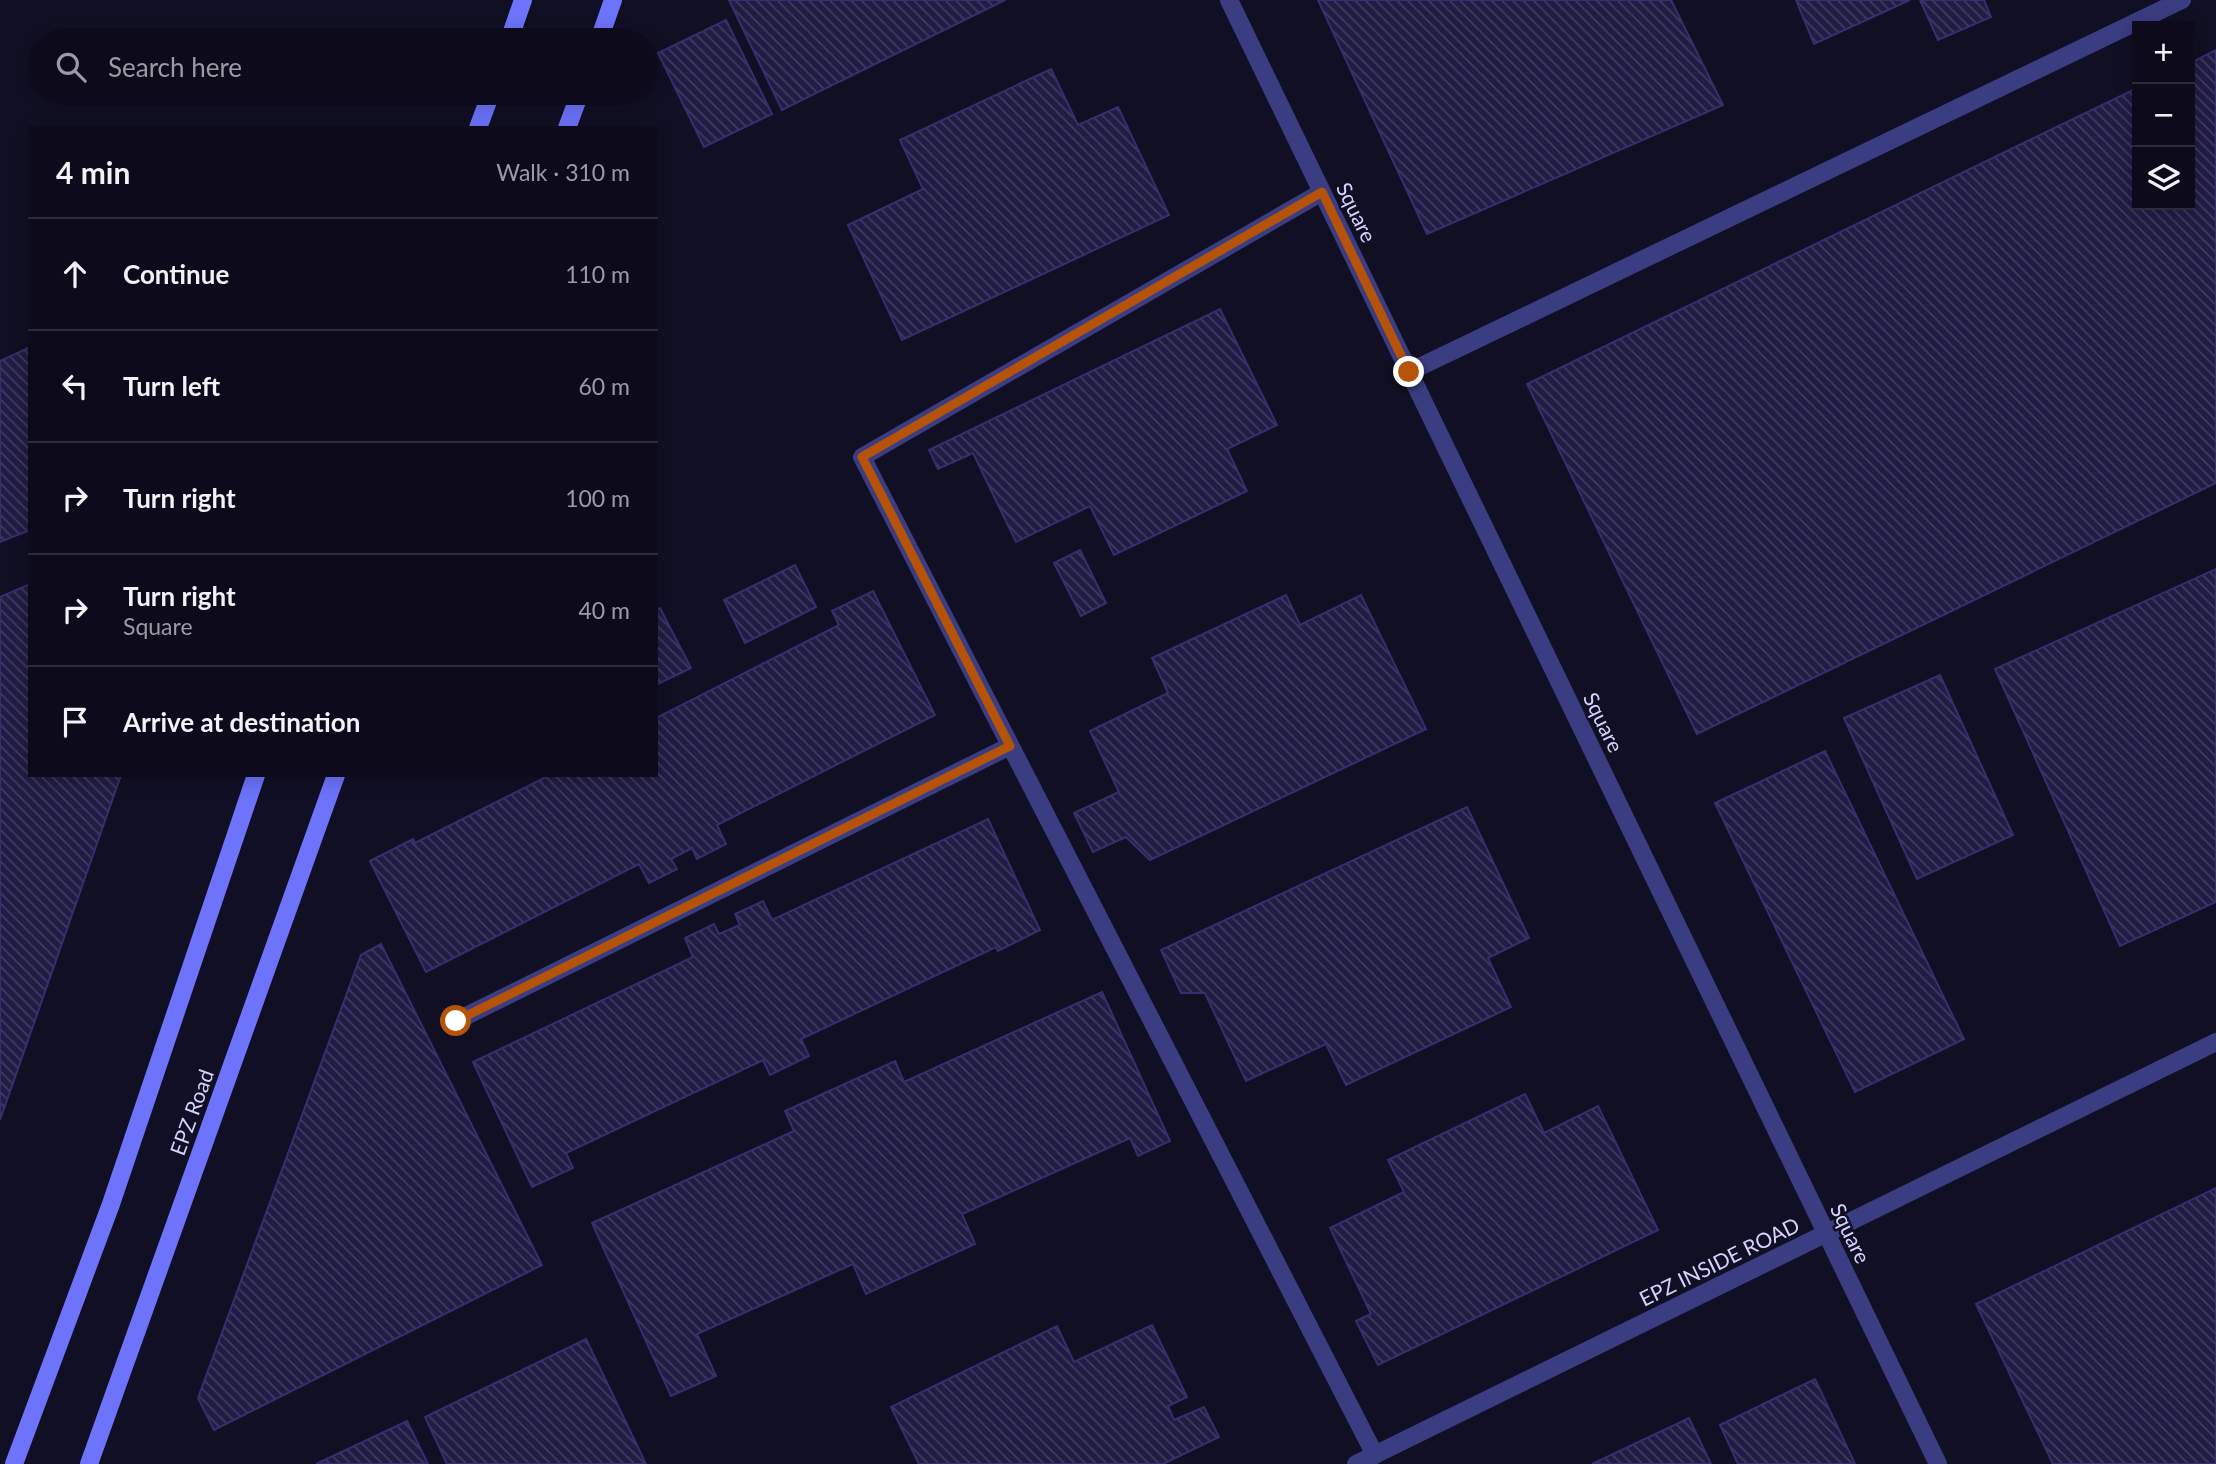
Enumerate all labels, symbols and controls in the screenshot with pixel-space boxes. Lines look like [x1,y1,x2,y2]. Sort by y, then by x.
map controls [2132,21,2195,210]
button: + [2132,21,2195,84]
search box [28,28,658,105]
icon: search [52,48,90,86]
text: Search here [108,51,242,83]
button: − [2132,84,2195,147]
button: layers [2132,147,2195,210]
text: 4 min [56,154,130,190]
text: Walk · 310 m [496,158,630,186]
street label: Square [1332,178,1382,246]
icon: ahead [56,255,94,293]
text: Continue [123,258,229,290]
text: 110 m [565,260,630,288]
route end [1393,356,1424,387]
icon: left [56,367,94,405]
text: Turn left [123,370,220,402]
text: 60 m [579,372,630,400]
icon: right [56,479,94,517]
text: Turn right [123,482,236,514]
text: 100 m [565,484,630,512]
text: Turn right [123,580,236,612]
icon: right [56,591,94,629]
text: 40 m [579,596,630,624]
text: Square [123,612,193,640]
street label: Square [1579,688,1629,756]
icon: arrive [56,703,94,741]
text: Arrive at destination [123,706,360,738]
route start [440,1005,471,1036]
street label: EPZ Road [164,1066,218,1158]
street label: Square [1826,1199,1876,1267]
street label: EPZ INSIDE ROAD [1635,1211,1803,1311]

